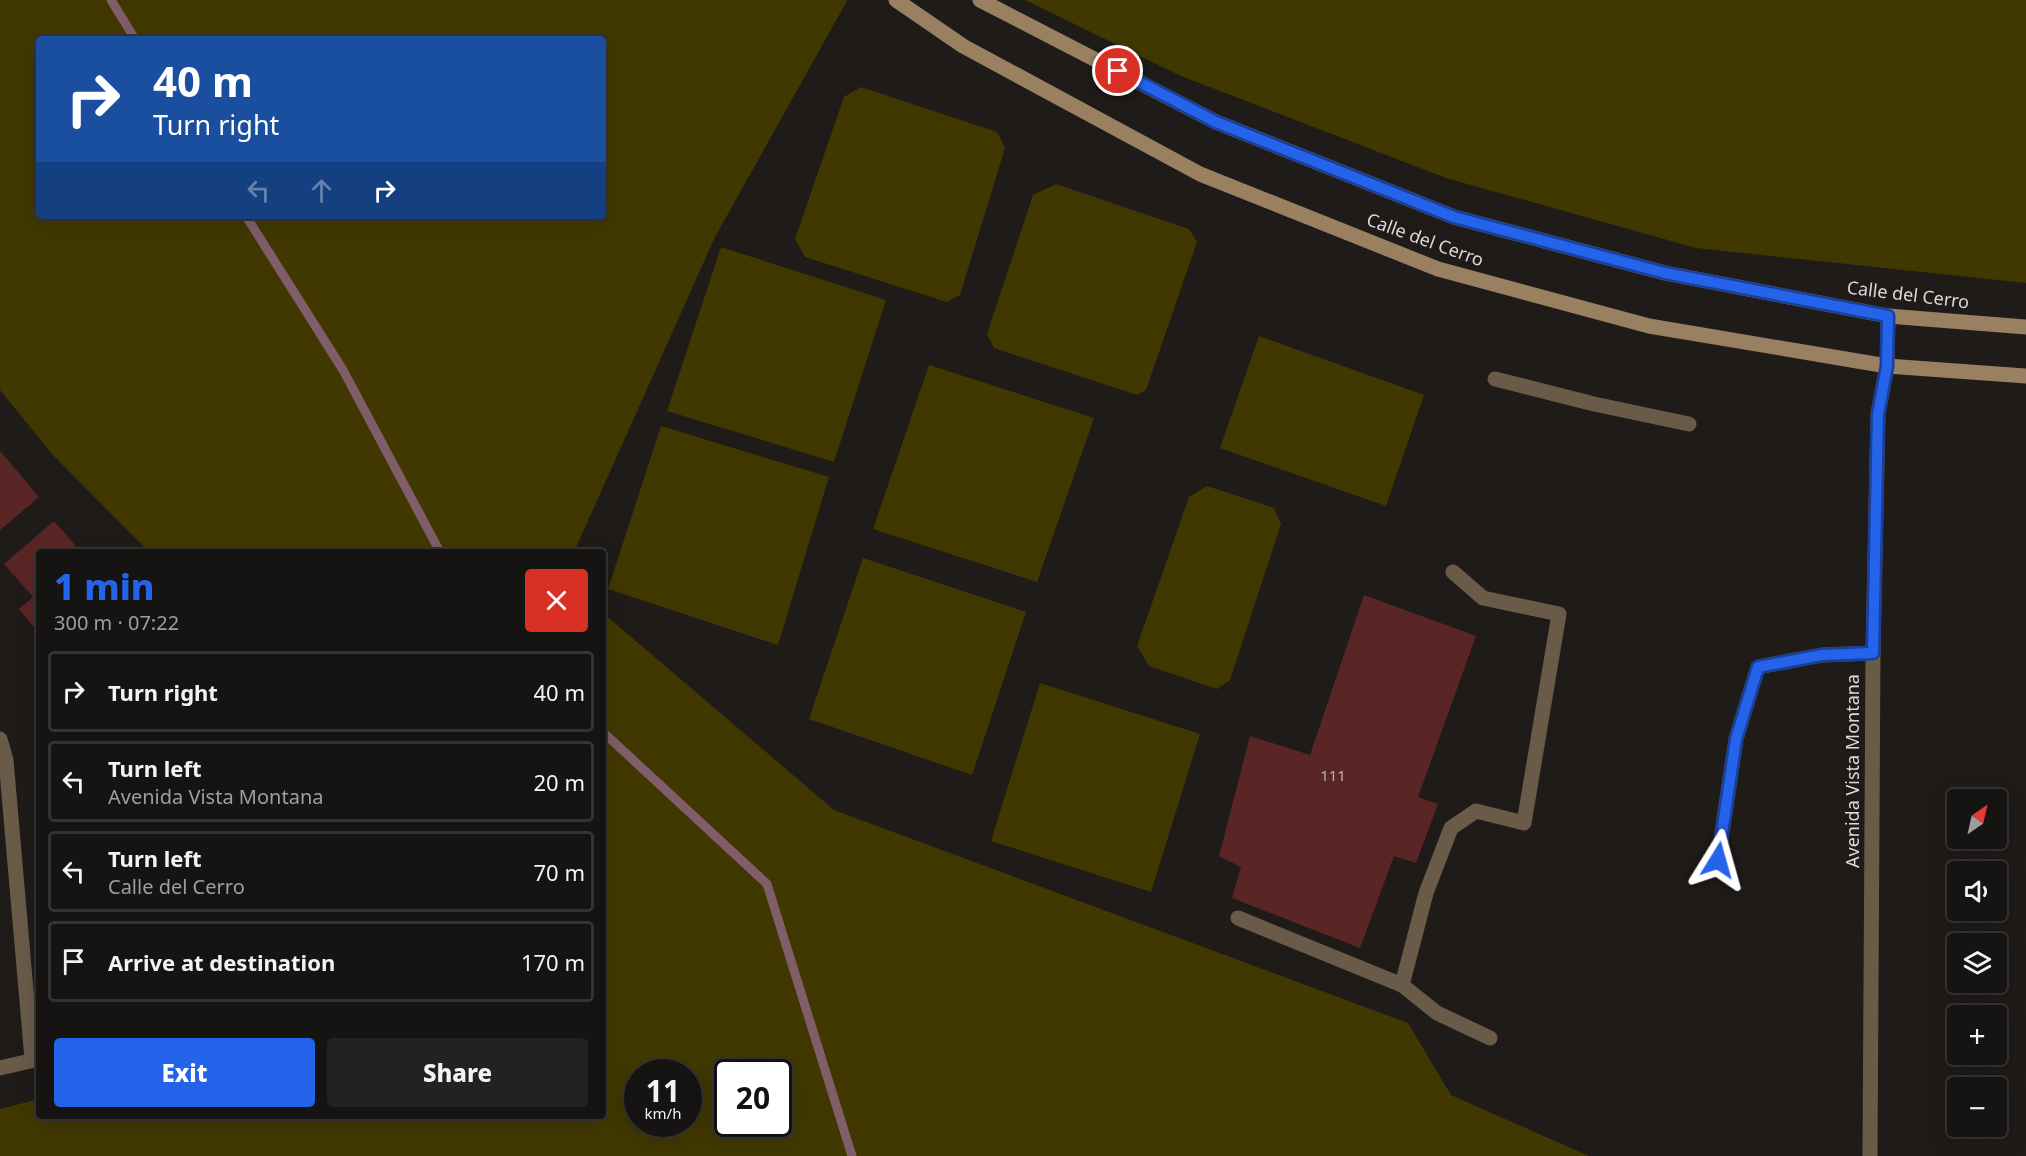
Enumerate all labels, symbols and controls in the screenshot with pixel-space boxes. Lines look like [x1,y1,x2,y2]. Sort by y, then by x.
pin [1092,45,1143,96]
text: 40 m [153,52,253,109]
icon: arrive [1101,54,1134,87]
icon: right [54,60,132,138]
text: Turn right [153,106,279,143]
icon: left [242,174,275,207]
icon: ahead [305,174,338,207]
icon: right [368,174,401,207]
street label: Calle del Cerro [1363,207,1487,271]
street label: Calle del Cerro [1846,275,1971,313]
text: 1 min [54,562,155,611]
button: close [525,569,588,632]
text: 300 m · 07:22 [54,609,179,636]
street label: Avenida Vista Montana [1840,674,1864,868]
icon: right [57,675,90,708]
text: Turn right [108,677,218,707]
text: 40 m [534,677,585,707]
text: Turn left [108,753,202,783]
icon: left [57,765,90,798]
house number: 111 [1320,765,1346,785]
text: 20 m [534,767,585,797]
text: Avenida Vista Montana [108,783,323,810]
north arrow [1947,789,2007,849]
map controls [1947,789,2007,1137]
position arrow [1686,828,1750,892]
text: Turn left [108,843,202,873]
icon: left [57,855,90,888]
text: 70 m [534,857,585,887]
button: sound [1947,861,2007,921]
text: Calle del Cerro [108,873,245,900]
button: layers [1947,933,2007,993]
icon: arrive [57,945,90,978]
text: Arrive at destination [108,947,335,977]
text: 170 m [521,947,585,977]
button: + [1947,1005,2007,1065]
button: Exit [54,1038,315,1107]
button: Share [327,1038,588,1107]
speed limit sign: 20 [714,1059,792,1137]
text: 11 [646,1070,680,1111]
button: − [1947,1077,2007,1137]
text: km/h [645,1103,681,1123]

